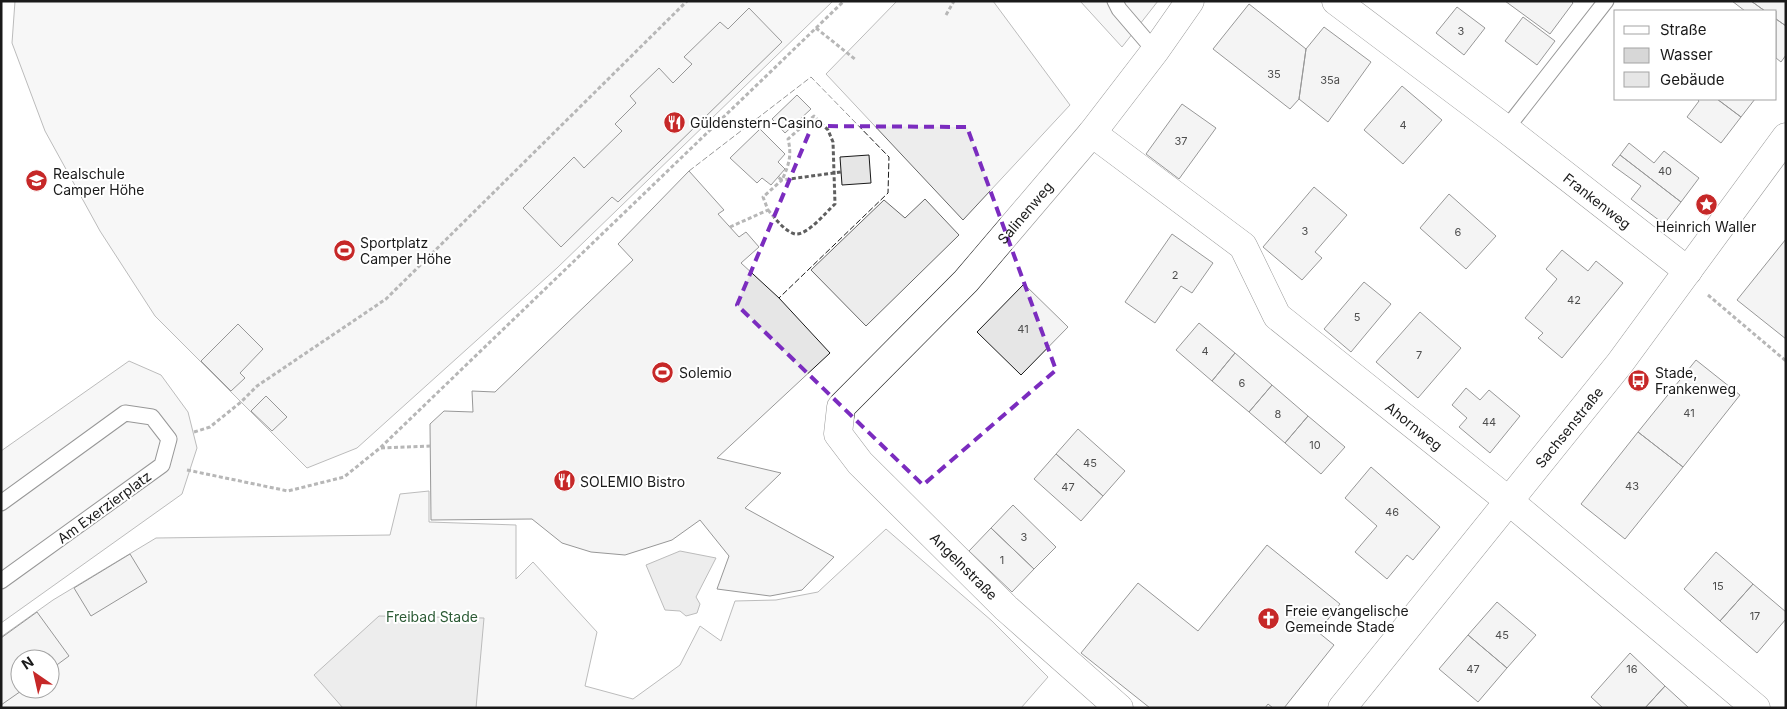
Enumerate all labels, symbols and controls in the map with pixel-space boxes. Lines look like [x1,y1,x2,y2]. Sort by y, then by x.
legend [1614,10,1777,100]
text: Straße [1660,20,1707,39]
house number: 3 [1458,24,1465,38]
text: Wasser [1660,45,1713,64]
house number: 35 [1267,67,1281,81]
text: Gebäude [1660,70,1725,89]
house number: 35a [1320,73,1340,87]
restaurant icon: Güldenstern-Casino [662,110,686,134]
place label: Güldenstern-Casino [690,114,823,131]
house number: 4 [1399,118,1407,132]
house number: 37 [1174,134,1188,148]
house number: 40 [1658,164,1672,178]
place label: Realschule Camper Höhe [53,165,145,198]
school or university icon: Realschule Camper Höhe [25,169,49,193]
street label: Frankenweg [1560,169,1635,232]
street label: Salinenweg [993,178,1056,247]
place icon: Heinrich Waller [1694,192,1718,216]
place label: Heinrich Waller [1656,218,1756,235]
house number: 3 [1302,224,1309,238]
house number: 6 [1455,225,1462,239]
place label: Sportplatz Camper Höhe [360,234,452,267]
sports icon: Sportplatz Camper Höhe [332,238,356,262]
house number: 2 [1172,268,1178,282]
house number: 42 [1567,293,1581,307]
house number: 5 [1354,310,1361,324]
house number: 41 [1017,322,1029,336]
house number: 4 [1201,344,1209,358]
house number: 7 [1416,348,1422,362]
sports icon: Solemio [651,360,675,384]
place label: Solemio [679,364,732,381]
place label: Stade, Frankenweg [1655,364,1736,397]
bus stop icon: Stade, Frankenweg [1627,368,1651,392]
house number: 6 [1239,376,1246,390]
street label: Sachsenstraße [1531,383,1606,471]
street label: Ahornweg [1382,398,1446,453]
house number: 41 [1683,406,1695,420]
house number: 8 [1275,407,1282,421]
house number: 44 [1482,415,1496,429]
house number: 10 [1309,438,1321,452]
house number: 45 [1083,456,1097,470]
street label: Am Exerzierplatz [54,467,154,547]
restaurant icon: SOLEMIO Bistro [552,469,576,493]
place label: SOLEMIO Bistro [580,473,685,490]
house number: 43 [1625,479,1639,493]
house number: 47 [1061,480,1075,494]
house number: 46 [1385,505,1399,519]
street label: Angelnstraße [927,529,1001,603]
house number: 3 [1021,530,1028,544]
house number: 1 [1000,553,1004,567]
house number: 15 [1712,579,1724,593]
place label: Freie evangelische Gemeinde Stade [1285,602,1409,635]
church icon: Freie evangelische Gemeinde Stade [1257,606,1281,630]
park label: Freibad Stade [386,608,478,625]
house number: 17 [1750,609,1760,623]
house number: 45 [1495,628,1509,642]
north arrow [10,649,60,699]
text: N [18,653,37,673]
house number: 47 [1466,662,1480,676]
house number: 16 [1626,662,1638,676]

